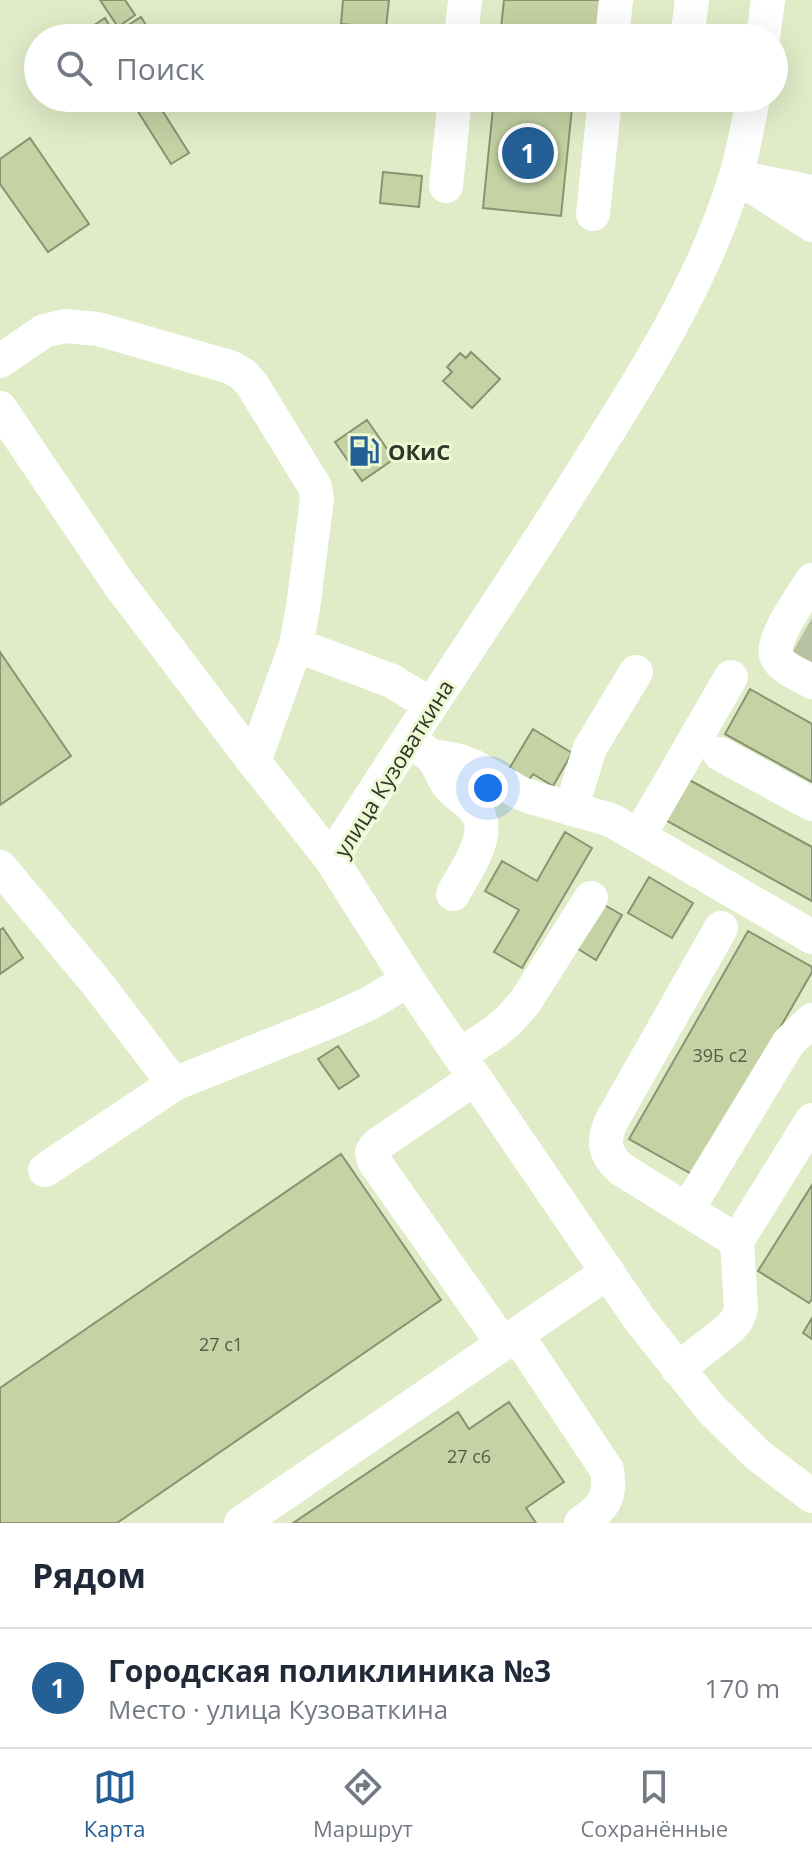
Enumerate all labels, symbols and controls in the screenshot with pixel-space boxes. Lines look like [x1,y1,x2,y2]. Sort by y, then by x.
search box [24,24,788,112]
icon: search [52,46,96,90]
text: Поиск [116,48,205,89]
pin: 1 [502,123,554,183]
fuel station icon: ОКиС [347,434,381,468]
place label: ОКиС [388,436,450,466]
street label: улица Кузоваткина [326,673,460,863]
your location [468,768,508,808]
house number: 39Б с2 [692,1043,748,1067]
house number: 27 с1 [199,1332,243,1356]
house number: 27 с6 [447,1444,491,1468]
text: Рядом [32,1552,146,1598]
text: Городская поликлиника №3 [108,1650,551,1691]
text: 1 [51,1670,65,1706]
text: 170 m [705,1670,780,1706]
text: Место · улица Кузоваткина [108,1691,448,1727]
tab: Карта [84,1765,145,1843]
tab: Маршрут [313,1765,413,1843]
tab: Сохранённые [581,1765,728,1843]

